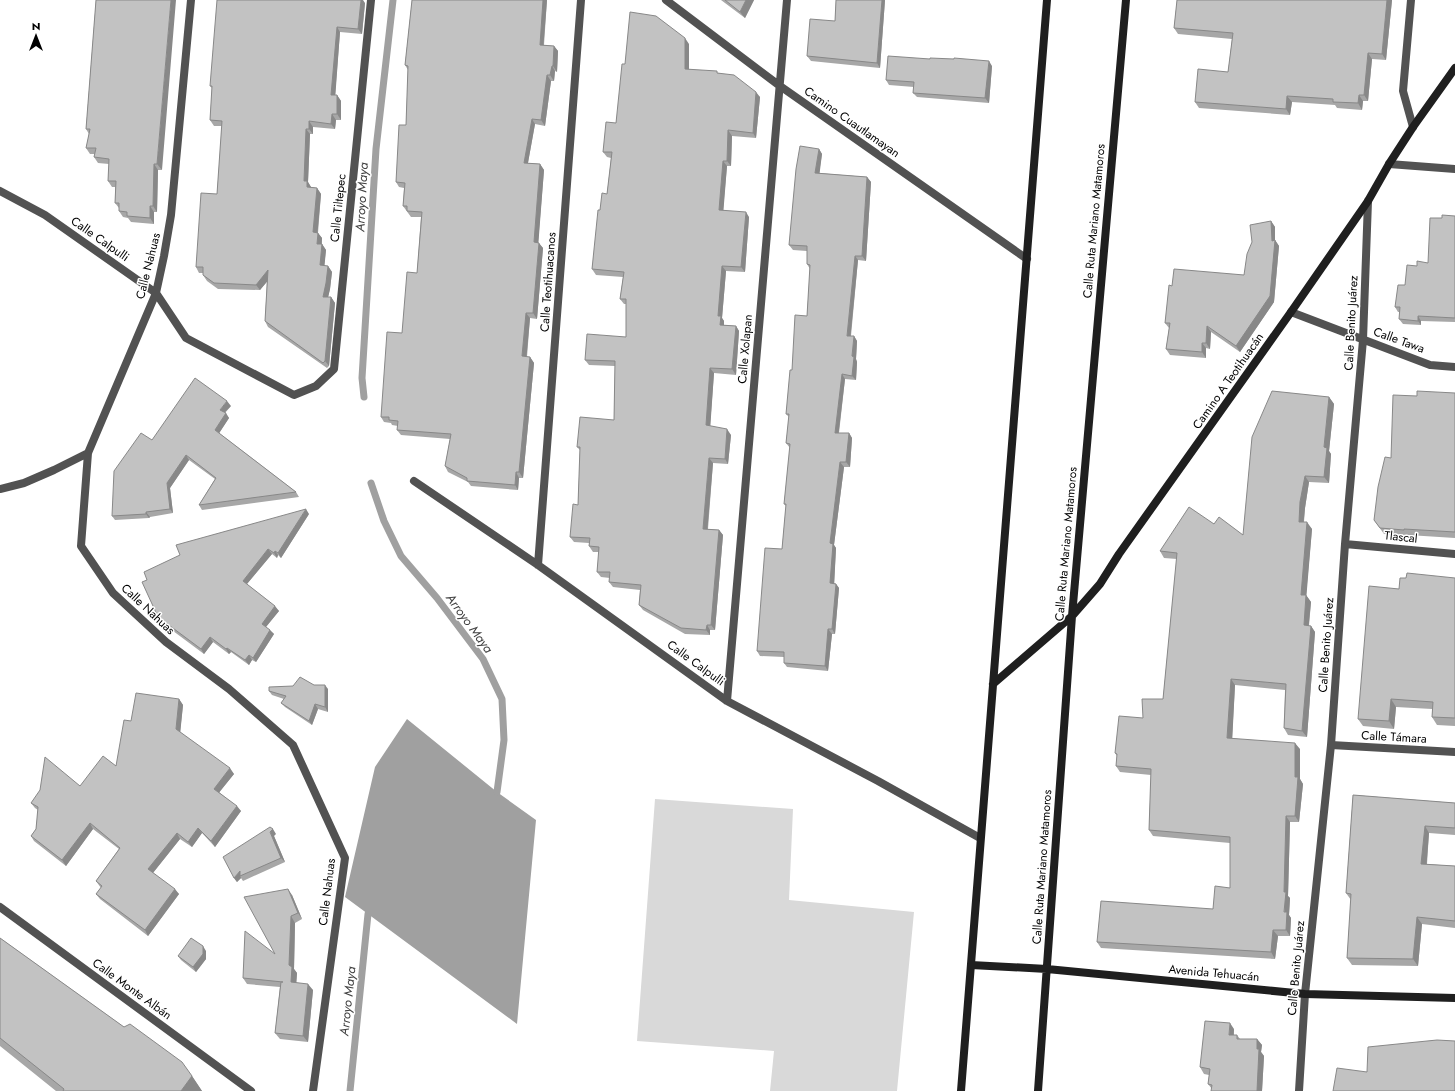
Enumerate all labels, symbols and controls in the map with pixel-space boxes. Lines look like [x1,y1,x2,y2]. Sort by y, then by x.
north arrow [16,16,56,56]
text: N [32,18,40,34]
street label: Camino Cuautlamayan [800,82,904,162]
street label: Calle Ruta Mariano Matamoros [1078,143,1110,299]
water label: Arroyo Maya [350,162,373,233]
street label: Calle Tiltepec [325,173,351,243]
street label: Calle Calpulli [67,212,133,266]
street label: Calle Nahuas [131,231,165,301]
street label: Calle Teotihuacanos [536,231,560,332]
street label: Calle Benito Juárez [1340,275,1363,371]
street label: Calle Xolapan [733,314,757,384]
street label: Calle Tawa [1371,322,1427,358]
street label: Camino A Teotihuacán [1188,329,1268,433]
street label: Calle Ruta Mariano Matamoros [1050,466,1082,622]
street label: Tlascal [1384,526,1418,548]
street label: Calle Nahuas [117,579,179,639]
water label: Arroyo Maya [441,589,498,657]
street label: Calle Benito Juárez [1314,596,1338,693]
street label: Calle Calpulli [663,636,729,690]
street label: Calle Támara [1361,726,1428,748]
street label: Calle Ruta Mariano Matamoros [1028,789,1056,945]
street label: Calle Nahuas [314,857,340,927]
street label: Calle Benito Juárez [1283,919,1309,1016]
street label: Calle Monte Albán [89,954,175,1024]
street label: Avenida Tehuacán [1168,960,1260,986]
water label: Arroyo Maya [334,965,361,1038]

